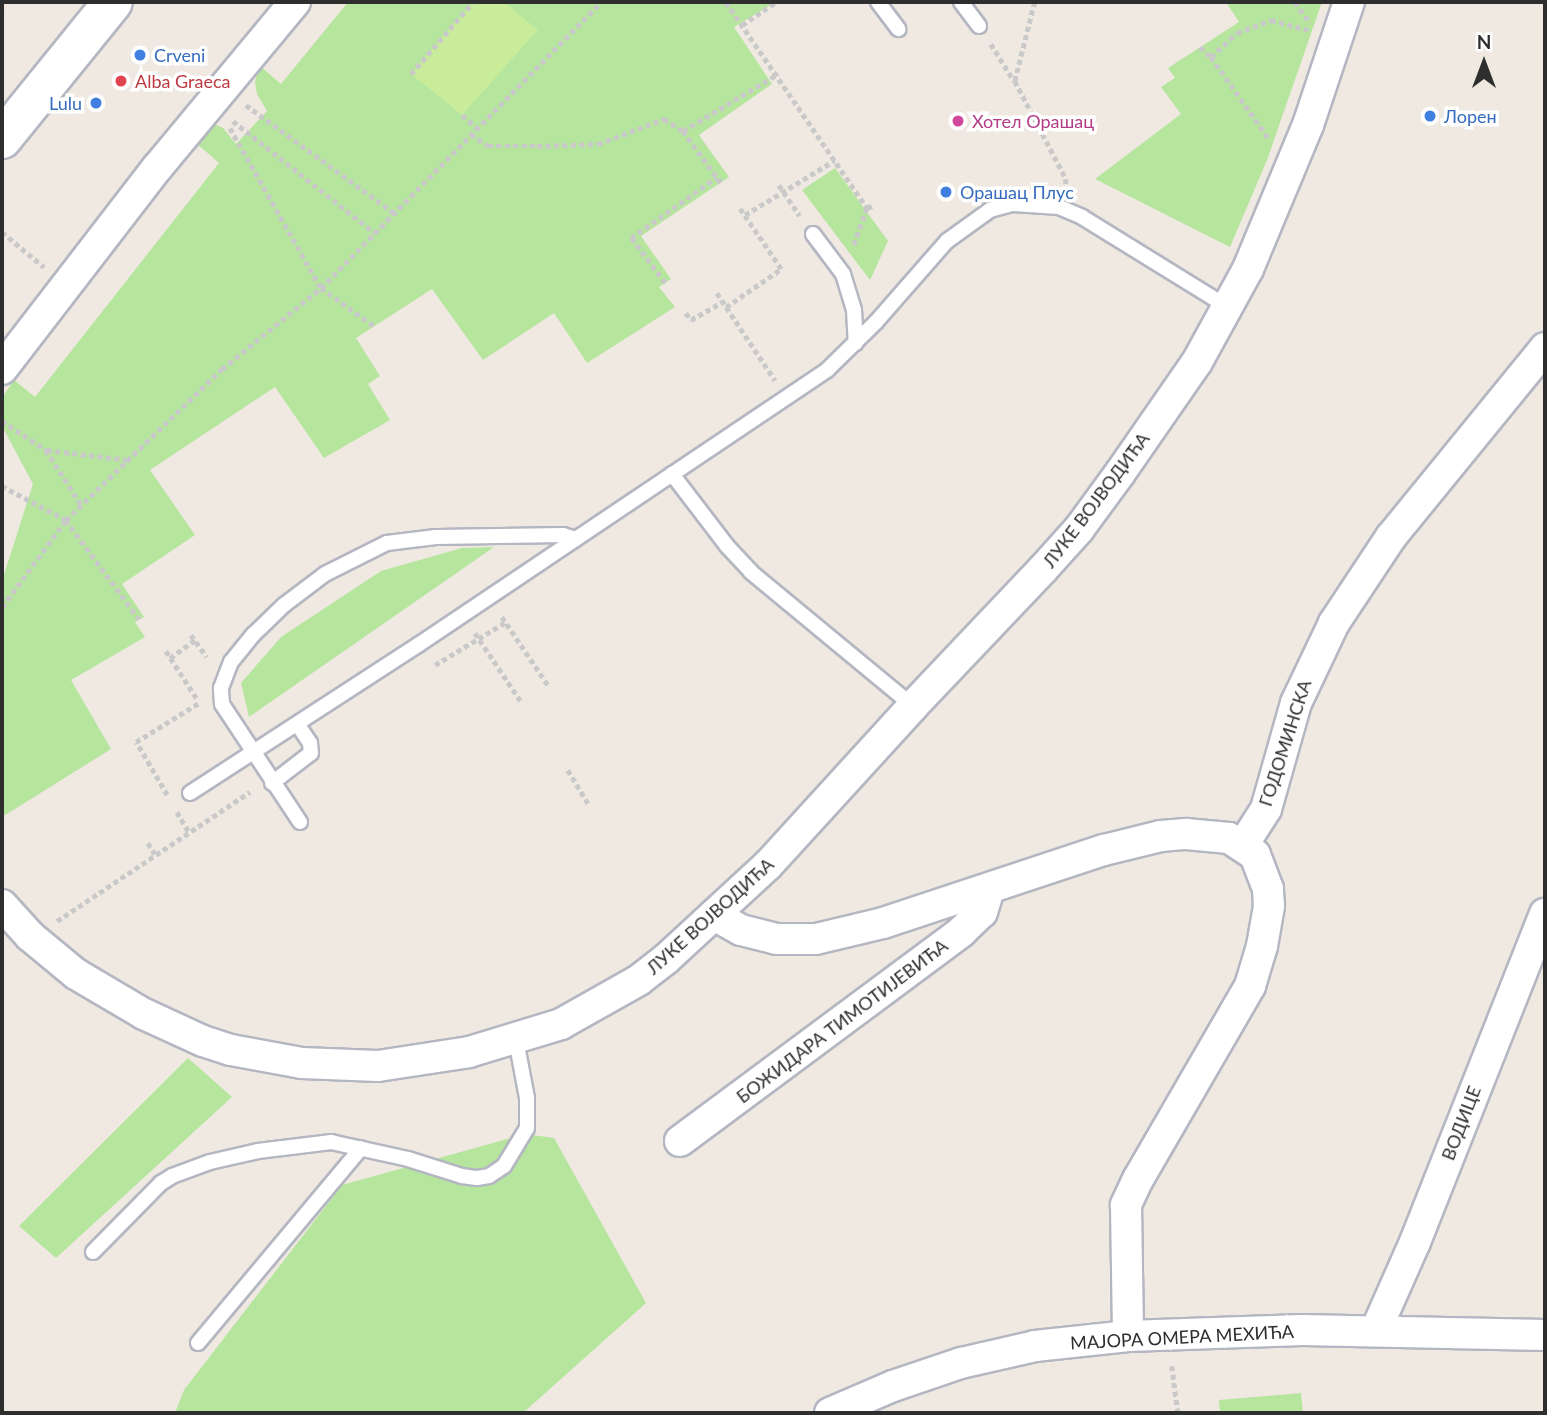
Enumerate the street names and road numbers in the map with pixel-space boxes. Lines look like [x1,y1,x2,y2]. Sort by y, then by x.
street label: ЛУКЕ ВОЈВОДИЋА [1038,428,1154,572]
street label: ГОДОМИНСКА [1254,677,1316,809]
street label: ЛУКЕ ВОЈВОДИЋА [642,853,778,979]
street label: БОЖИДАРА ТИМОТИЈЕВИЋА [732,935,952,1107]
street label: ВОДИЦЕ [1437,1083,1485,1163]
street label: МАЈОРА ОМЕРА МЕХИЋА [1070,1320,1294,1354]

